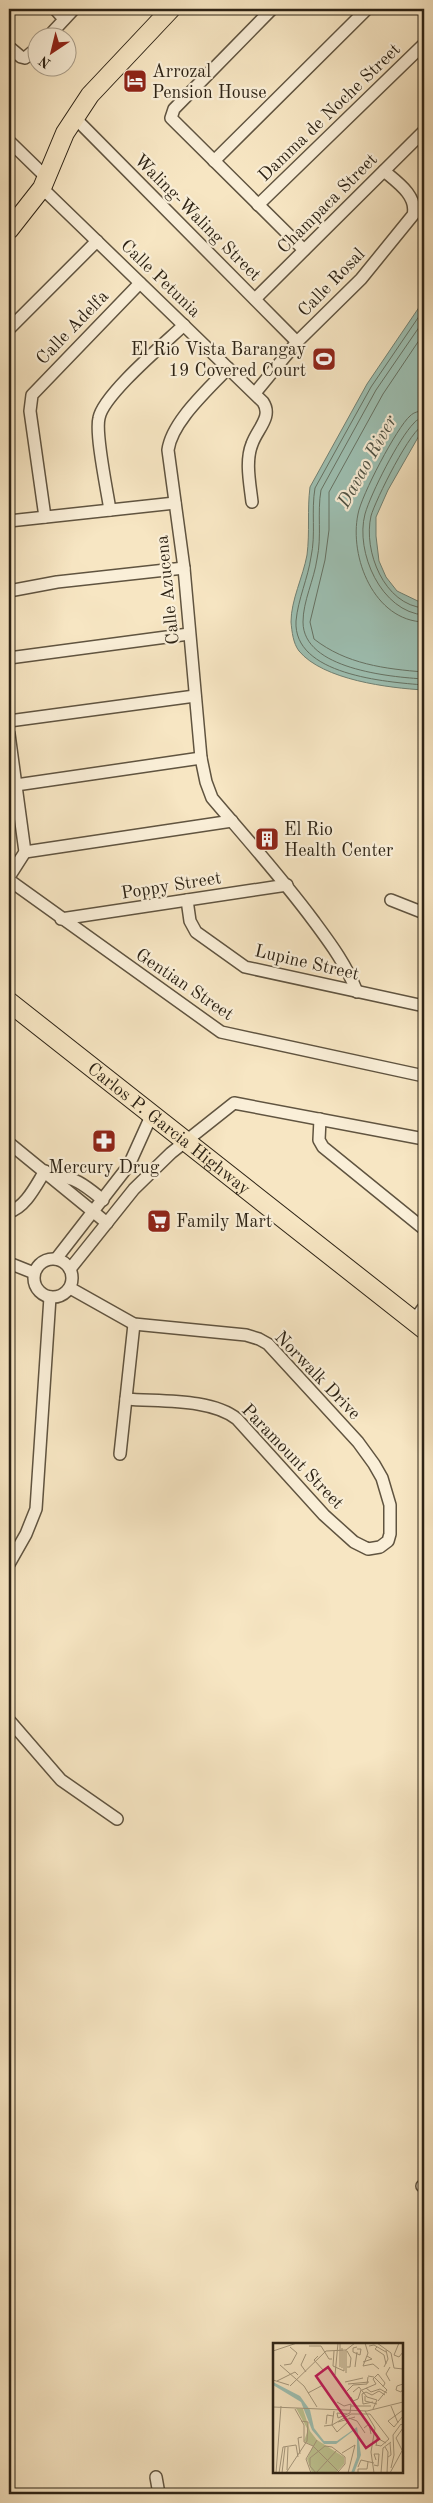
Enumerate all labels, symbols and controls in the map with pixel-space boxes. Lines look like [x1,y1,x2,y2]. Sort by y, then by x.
north arrow [28,28,78,78]
street label: Damma de Noche Street [255,40,404,185]
text: N [36,53,54,71]
place label: Arrozal Pension House [152,63,266,102]
hotel icon: Arrozal Pension House [122,68,148,94]
street label: Champaca Street [274,150,381,257]
street label: Waling-Waling Street [130,151,264,285]
street label: Calle Petunia [117,236,204,321]
street label: Calle Rosal [295,245,369,320]
street label: Calle Adelfa [33,287,112,368]
place label: El Rio Vista Barangay 19 Covered Court [131,341,306,380]
sports icon: El Rio Vista Barangay 19 Covered Court [311,346,337,372]
water label: Davao River [335,412,402,512]
street label: Calle Azucena [153,534,183,646]
place label: El Rio Health Center [284,821,394,860]
building icon: El Rio Health Center [254,826,280,852]
street label: Poppy Street [120,869,223,903]
street label: Lupine Street [253,942,361,984]
street label: Gentian Street [132,946,237,1024]
street label: Carlos P. Garcia Highway [84,1060,254,1199]
pharmacy icon: Mercury Drug [91,1128,117,1154]
place label: Mercury Drug [49,1159,160,1177]
supermarket icon: Family Mart [146,1208,172,1234]
place label: Family Mart [176,1213,272,1231]
street label: Norwalk Drive [271,1328,364,1423]
street label: Paramount Street [238,1401,347,1513]
inset map [273,2343,403,2473]

